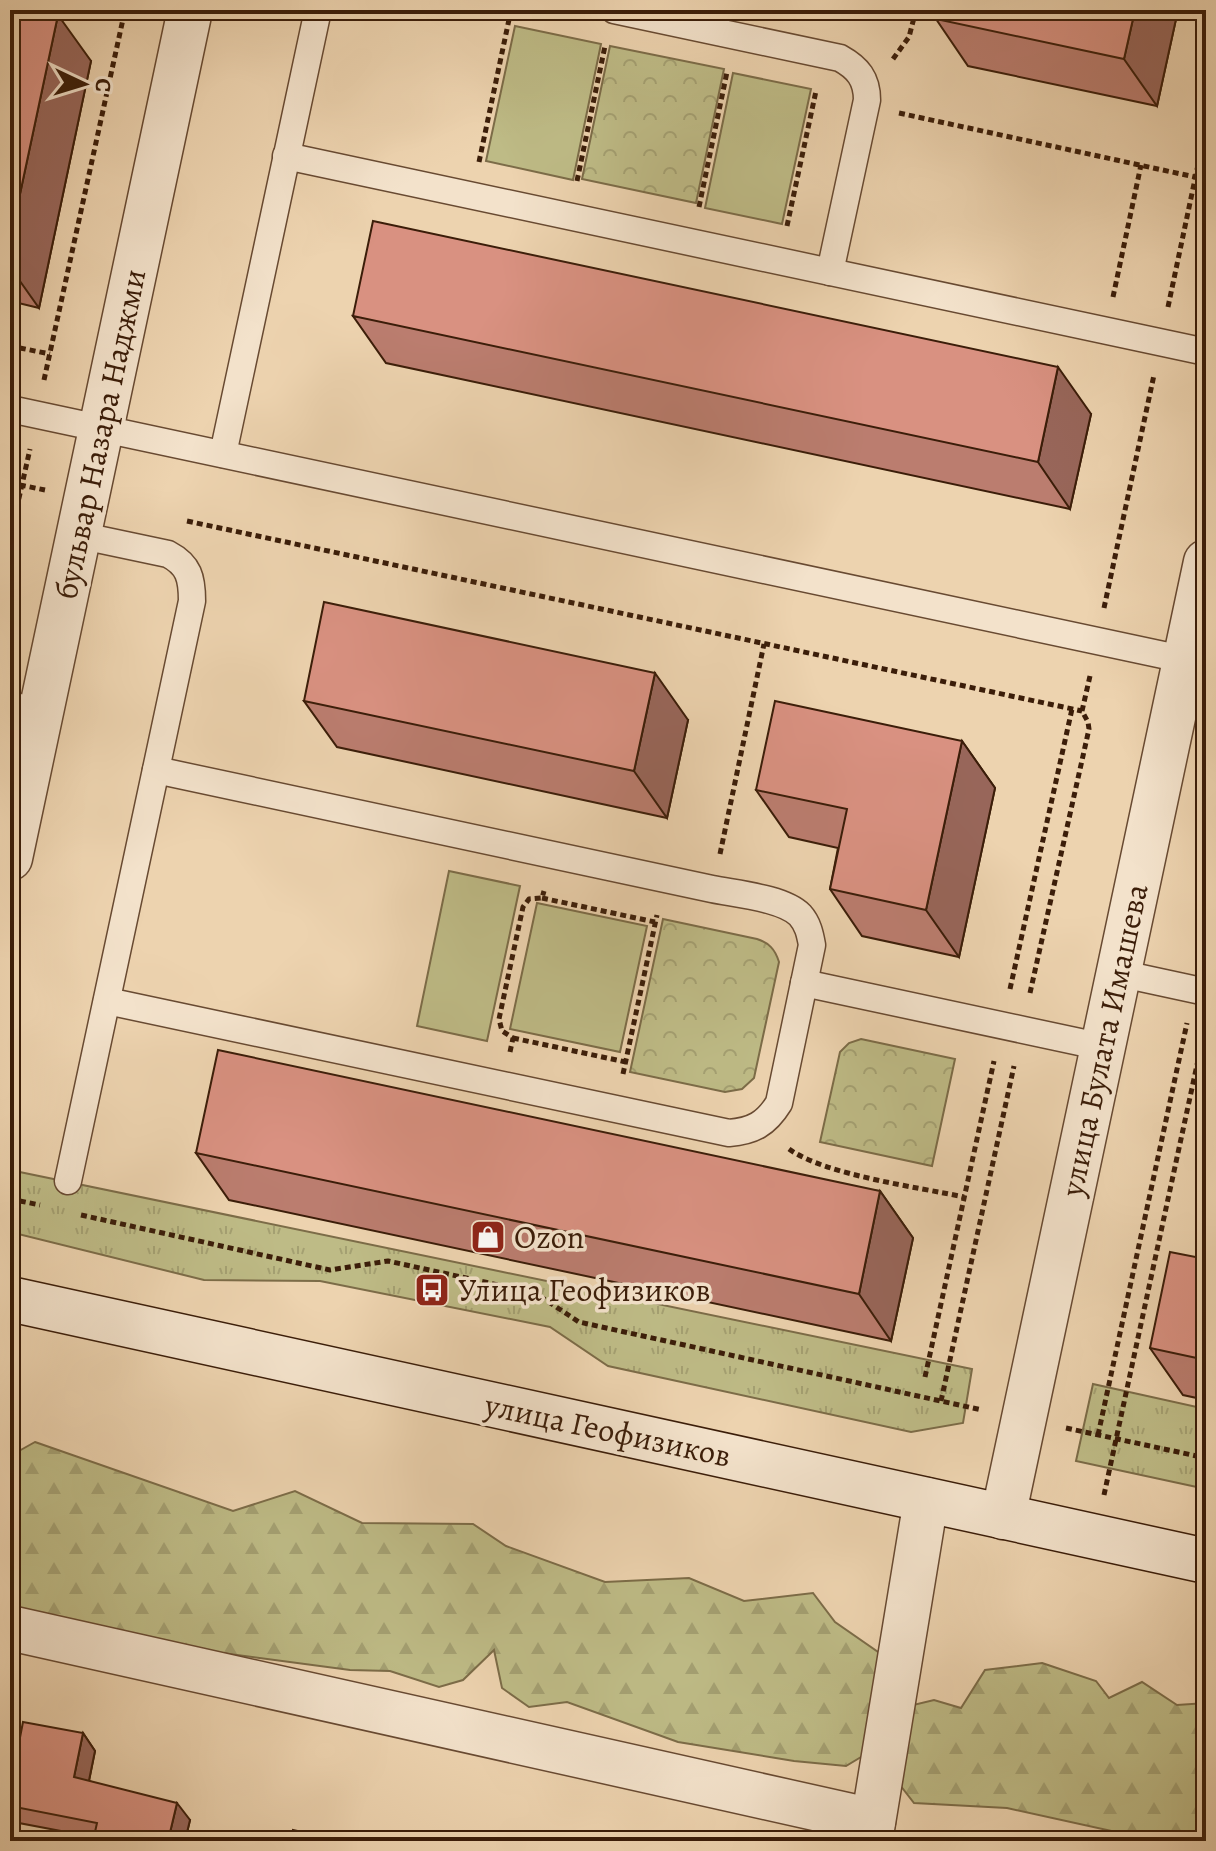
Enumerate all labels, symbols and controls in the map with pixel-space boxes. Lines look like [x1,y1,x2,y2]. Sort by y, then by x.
north arrow [44,44,124,124]
text: С [88,78,118,93]
street label: бульвар Назара Наджми [43,265,157,603]
street label: улица Булата Имашева [1049,880,1159,1201]
place label: Ozon [514,1215,584,1259]
shop icon: Ozon [469,1218,507,1256]
place label: Улица Геофизиков [458,1268,710,1312]
bus stop icon: Улица Геофизиков [413,1271,451,1309]
street label: улица Геофизиков [480,1382,735,1478]

